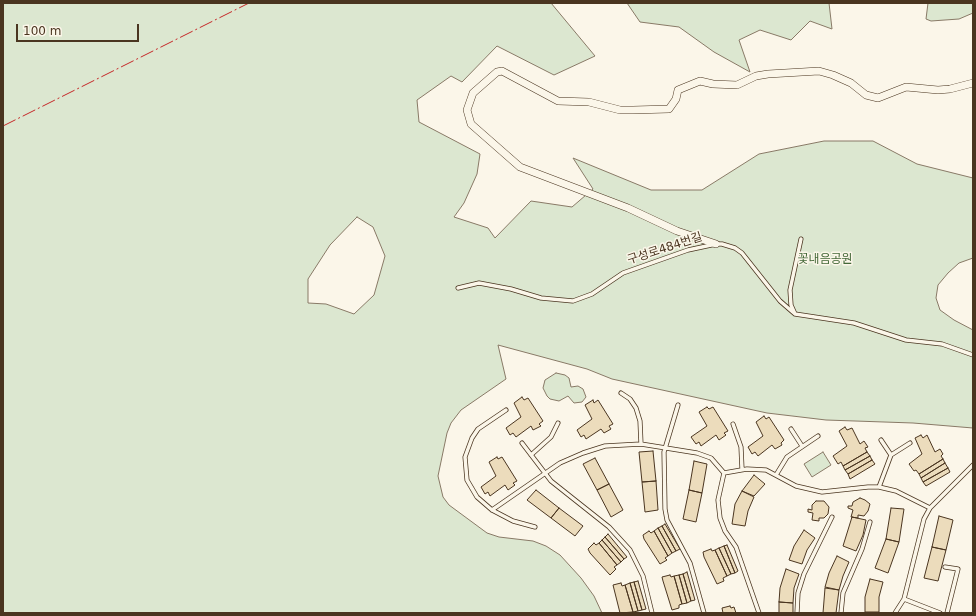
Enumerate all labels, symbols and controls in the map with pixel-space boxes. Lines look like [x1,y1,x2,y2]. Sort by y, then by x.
scale bar [18,16,141,42]
text: 100 m [23,24,61,38]
street label: 구성로484번길 [626,230,704,268]
park label: 꽃내음공원 [797,253,853,267]

